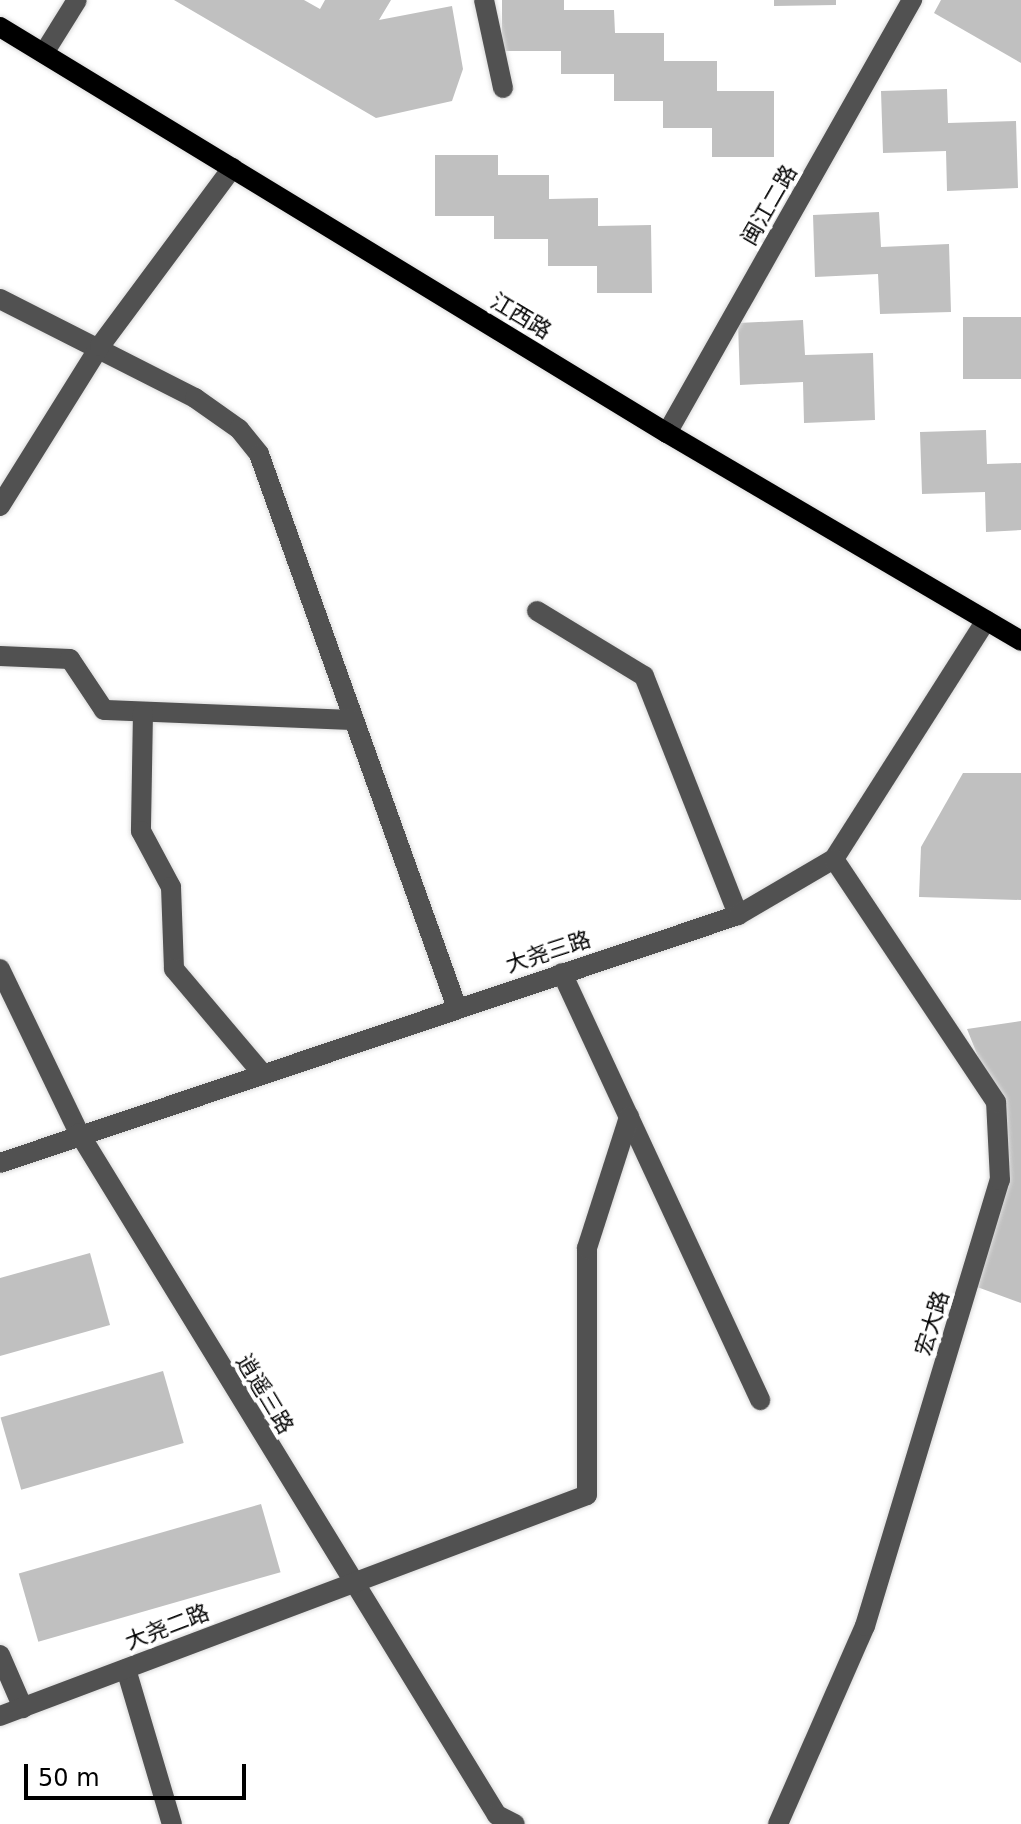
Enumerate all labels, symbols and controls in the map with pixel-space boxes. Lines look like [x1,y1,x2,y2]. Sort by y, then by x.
street label: 闽江二路 [736,160,802,250]
street label: 江西路 [486,288,556,344]
street label: 大尧三路 [502,926,594,978]
street label: 宏大路 [910,1288,954,1358]
street label: 逍遥三路 [231,1349,299,1439]
street label: 大尧二路 [121,1599,213,1655]
scale bar [28,1748,250,1798]
text: 50 m [38,1764,100,1792]

